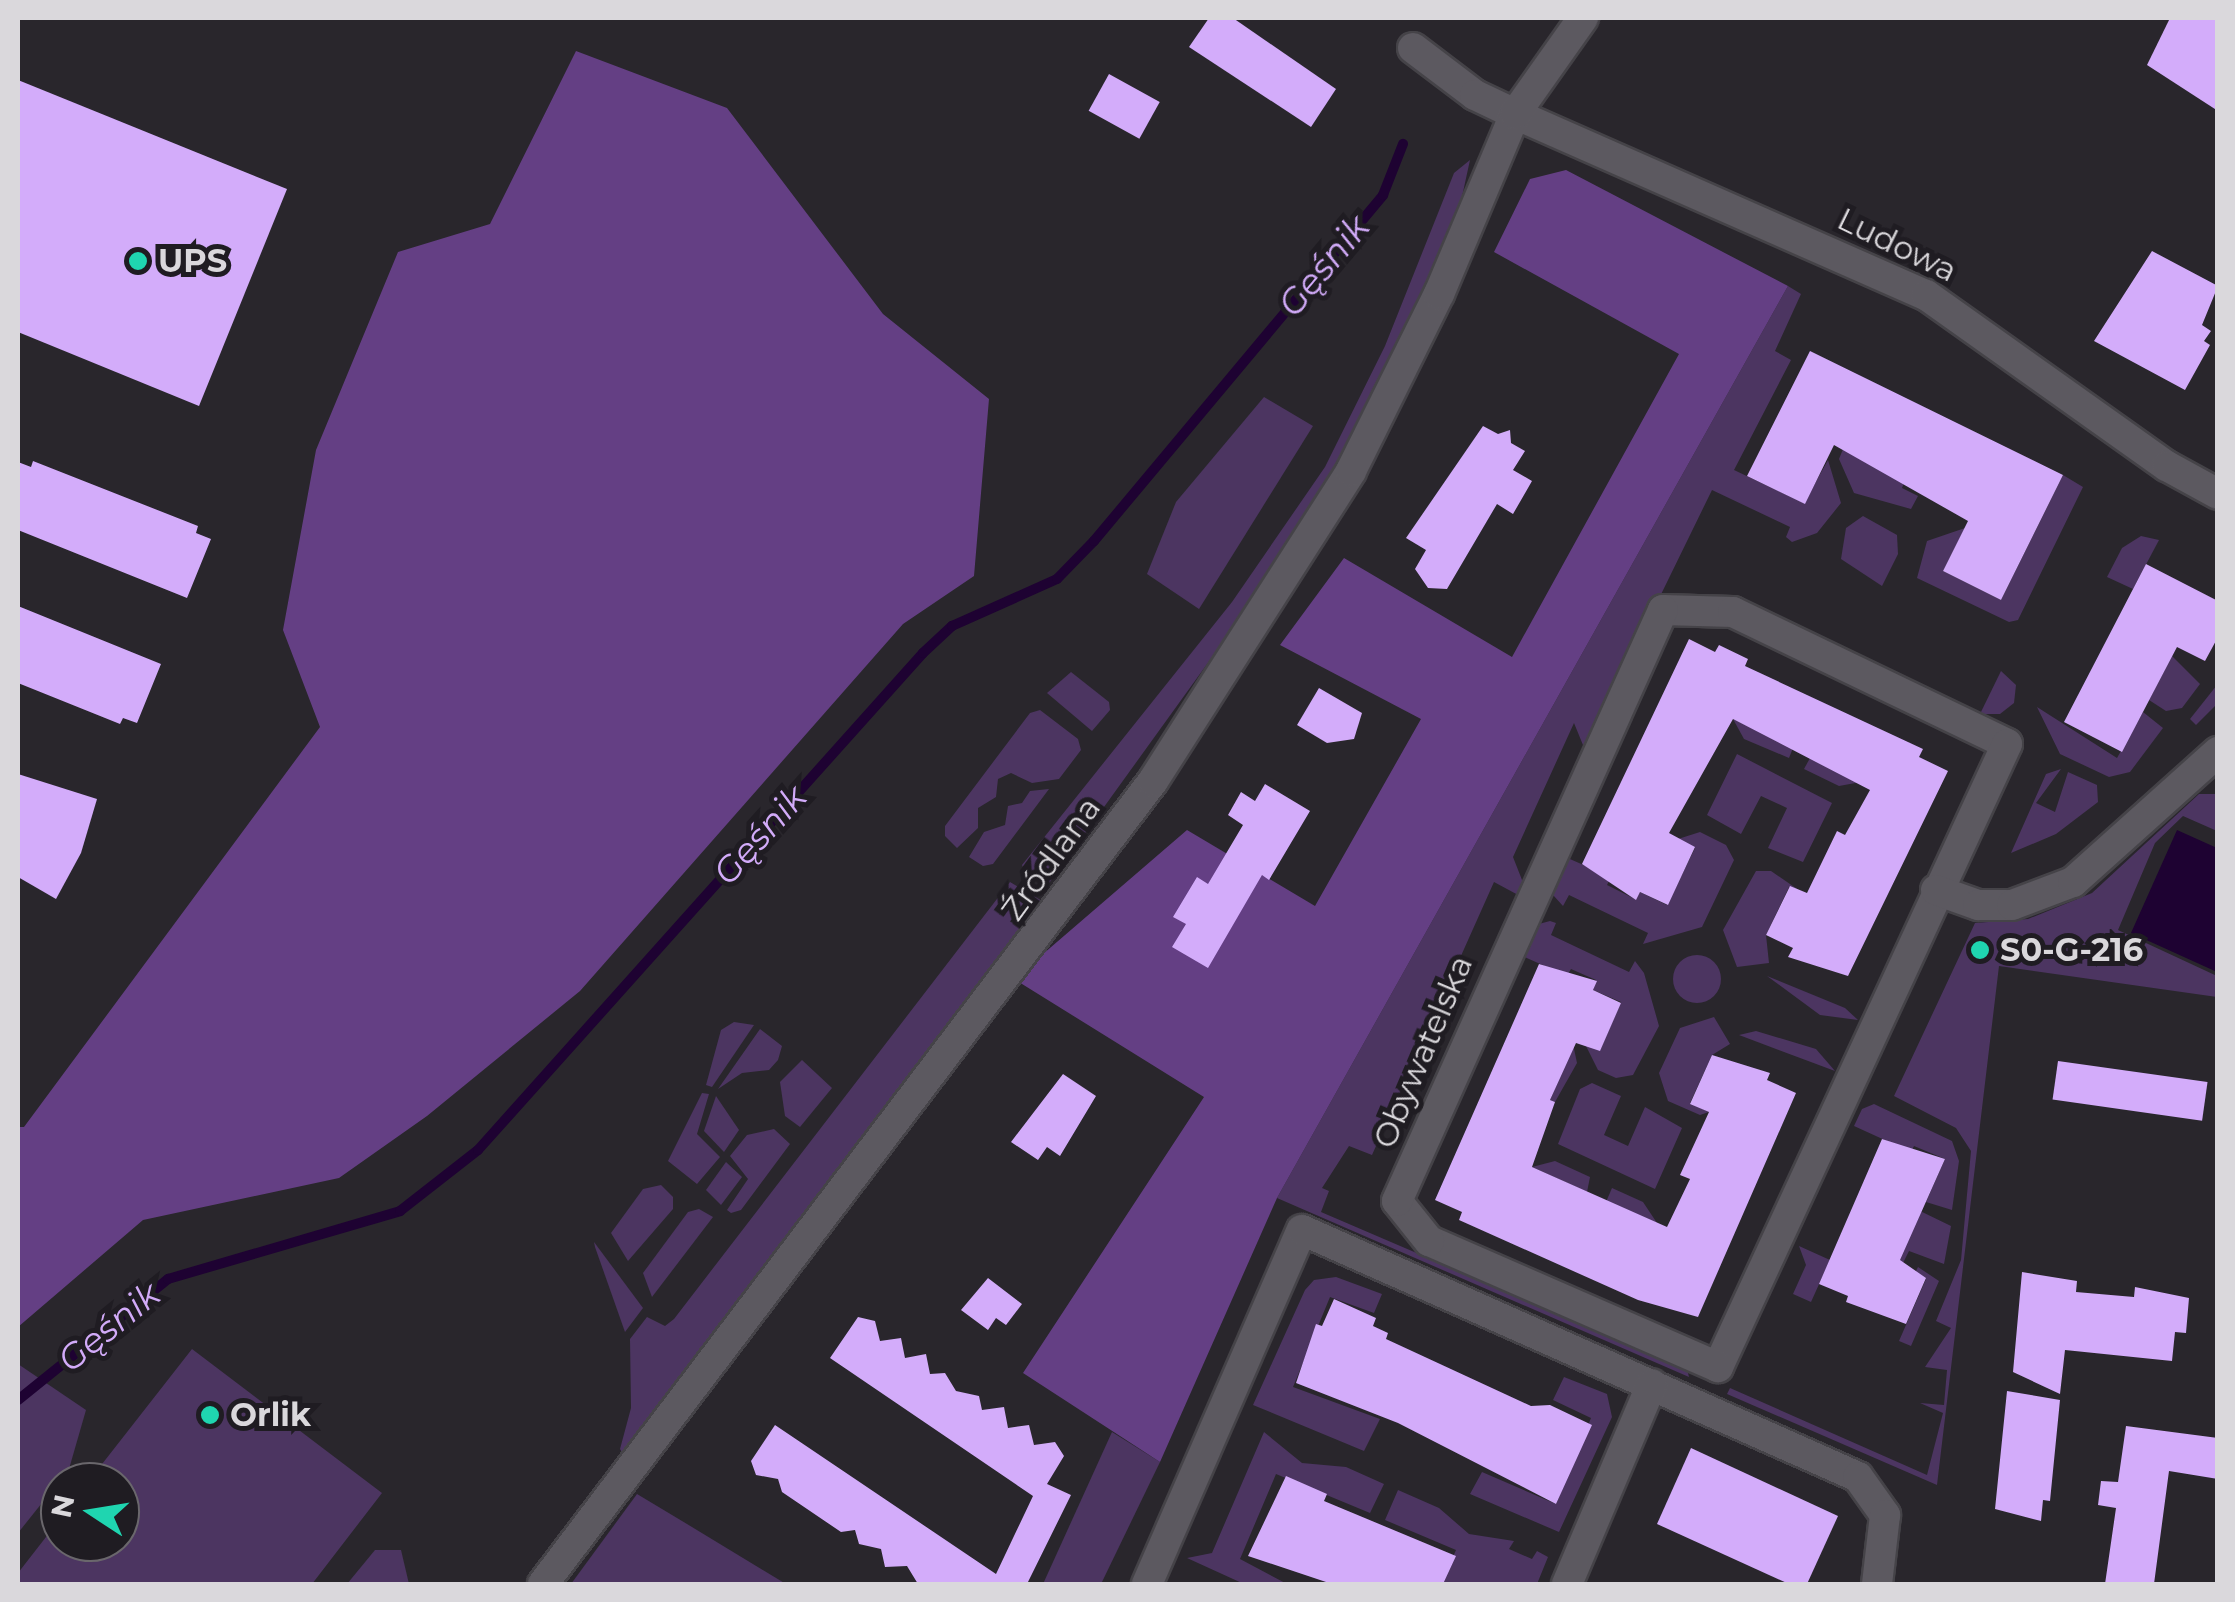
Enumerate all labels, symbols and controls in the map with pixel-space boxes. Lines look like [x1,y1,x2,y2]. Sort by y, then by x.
street label: Ludowa [1831,200,1963,290]
water label: Gęśnik [1270,207,1378,325]
place label: UPS [158,242,227,280]
marker: UPS [127,250,149,272]
water label: Gęśnik [705,777,815,893]
street label: Źródlana [993,790,1109,928]
place label: S0-G-216 [2000,931,2143,969]
marker: S0-G-216 [1969,939,1991,961]
street label: Obywatelska [1365,950,1481,1154]
water label: Gęśnik [49,1273,169,1381]
place label: Orlik [230,1396,311,1434]
marker: Orlik [199,1404,221,1426]
north arrow [40,1462,140,1562]
text: N [44,1492,82,1521]

